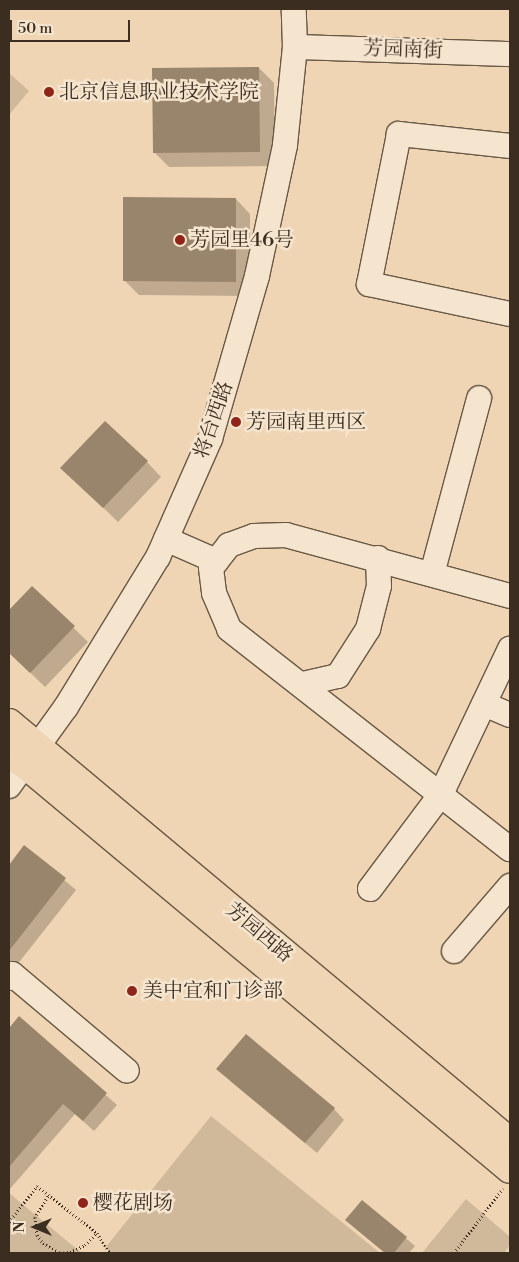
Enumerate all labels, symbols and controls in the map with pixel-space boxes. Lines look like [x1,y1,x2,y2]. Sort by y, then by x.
scale bar [12,10,132,42]
text: 50 m [18,19,52,38]
street label: 芳园南街 [363,37,443,63]
place label: 北京信息职业技术学院 [59,80,259,104]
marker: 北京信息职业技术学院 [43,86,55,98]
place label: 芳园里46号 [190,228,294,252]
marker: 芳园里46号 [174,234,186,246]
street label: 将台西路 [190,378,238,462]
place label: 芳园南里西区 [246,410,366,434]
marker: 芳园南里西区 [230,416,242,428]
street label: 芳园西路 [221,898,297,968]
place label: 美中宜和门诊部 [143,979,283,1003]
marker: 美中宜和门诊部 [125,984,139,998]
place label: 樱花剧场 [93,1191,173,1215]
marker: 樱花剧场 [77,1197,89,1209]
north arrow [10,1202,60,1252]
text: N [11,1221,29,1233]

